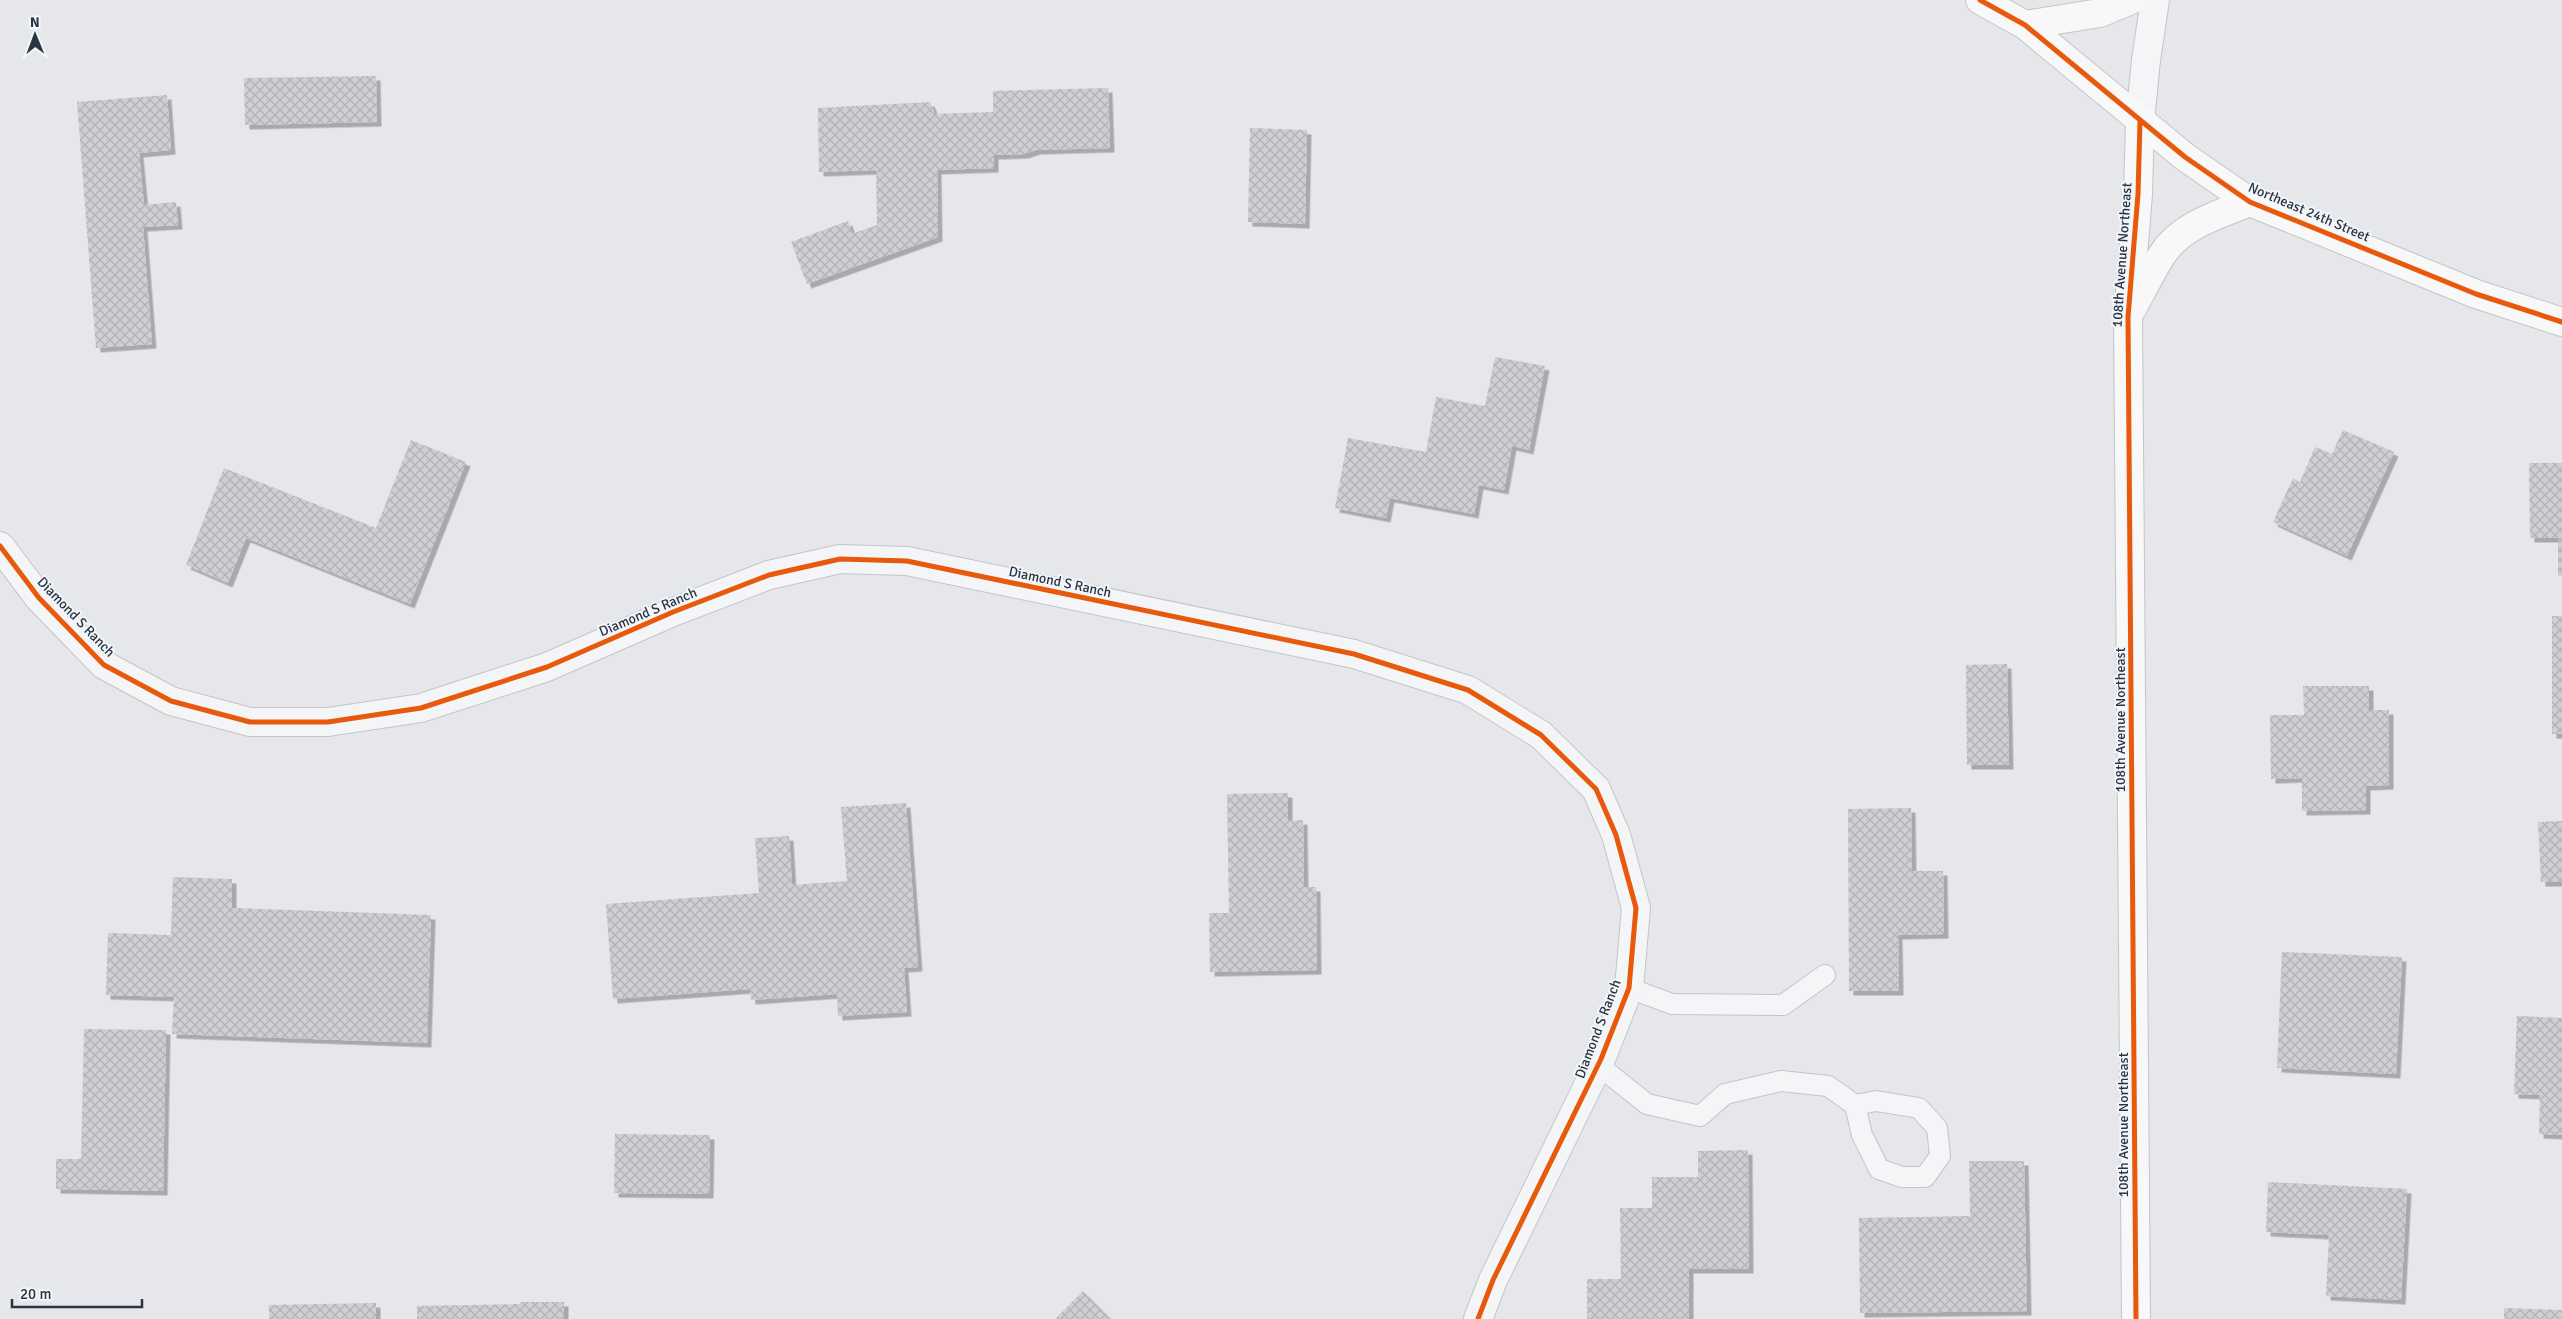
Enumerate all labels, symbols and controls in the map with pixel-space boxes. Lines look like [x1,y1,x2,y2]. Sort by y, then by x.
north arrow [10,10,60,60]
text: N [30,14,40,31]
street label: Northeast 24th Street [2246,179,2372,245]
street label: 108th Avenue Northeast [2108,182,2136,328]
street label: Diamond S Ranch [1007,563,1113,601]
street label: Diamond S Ranch [34,573,118,661]
street label: Diamond S Ranch [597,584,699,640]
street label: 108th Avenue Northeast [2112,647,2129,793]
street label: Diamond S Ranch [1571,977,1625,1081]
street label: 108th Avenue Northeast [2115,1052,2132,1198]
scale bar [12,1276,142,1308]
text: 20 m [20,1285,51,1303]

